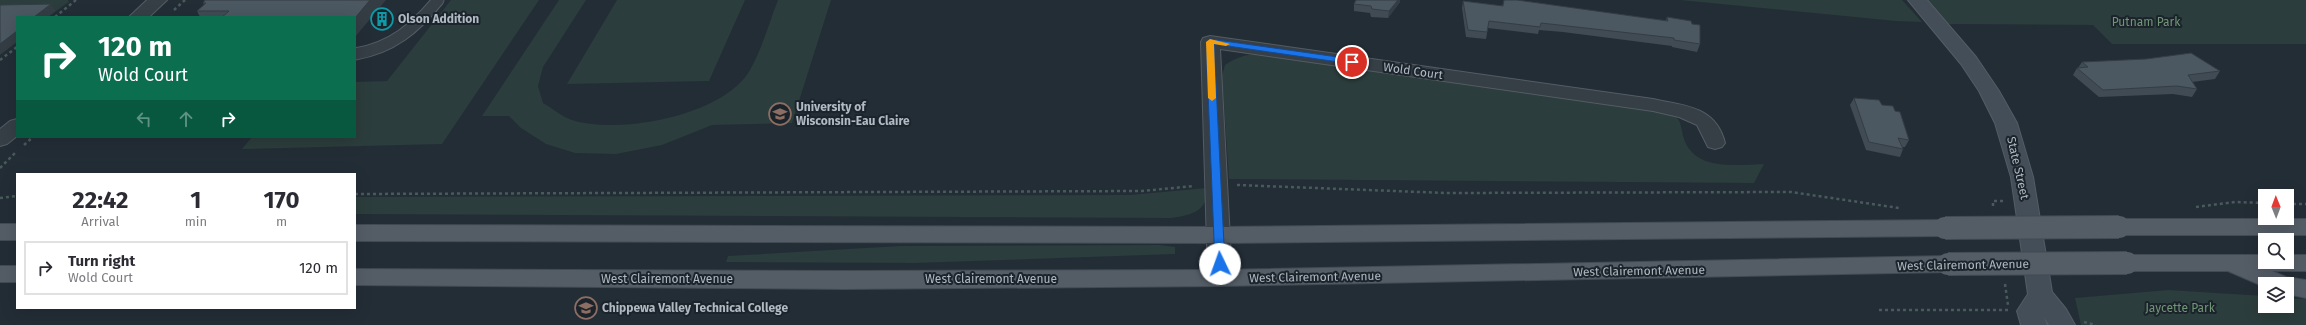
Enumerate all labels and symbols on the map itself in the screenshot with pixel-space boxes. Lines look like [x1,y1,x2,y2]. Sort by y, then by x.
building icon: Olson Addition [369,6,395,32]
place label: Olson Addition [398,12,479,26]
park label: Putnam Park [2112,15,2181,29]
pin [1335,45,1369,79]
street label: Wold Court [1382,60,1444,82]
place label: University of Wisconsin-Eau Claire [796,100,910,128]
school or university icon: University of Wisconsin-Eau Claire [767,101,793,127]
street label: State Street [2004,135,2032,201]
north arrow [2258,189,2294,225]
position arrow [1199,243,1241,285]
street label: West Clairemont Avenue [1897,257,2029,273]
street label: West Clairemont Avenue [1573,263,1705,279]
street label: West Clairemont Avenue [1249,269,1381,285]
street label: West Clairemont Avenue [601,272,733,286]
street label: West Clairemont Avenue [925,272,1057,286]
school or university icon: Chippewa Valley Technical College [573,295,599,321]
place label: Chippewa Valley Technical College [602,301,788,315]
park label: Jaycette Park [2145,301,2216,315]

